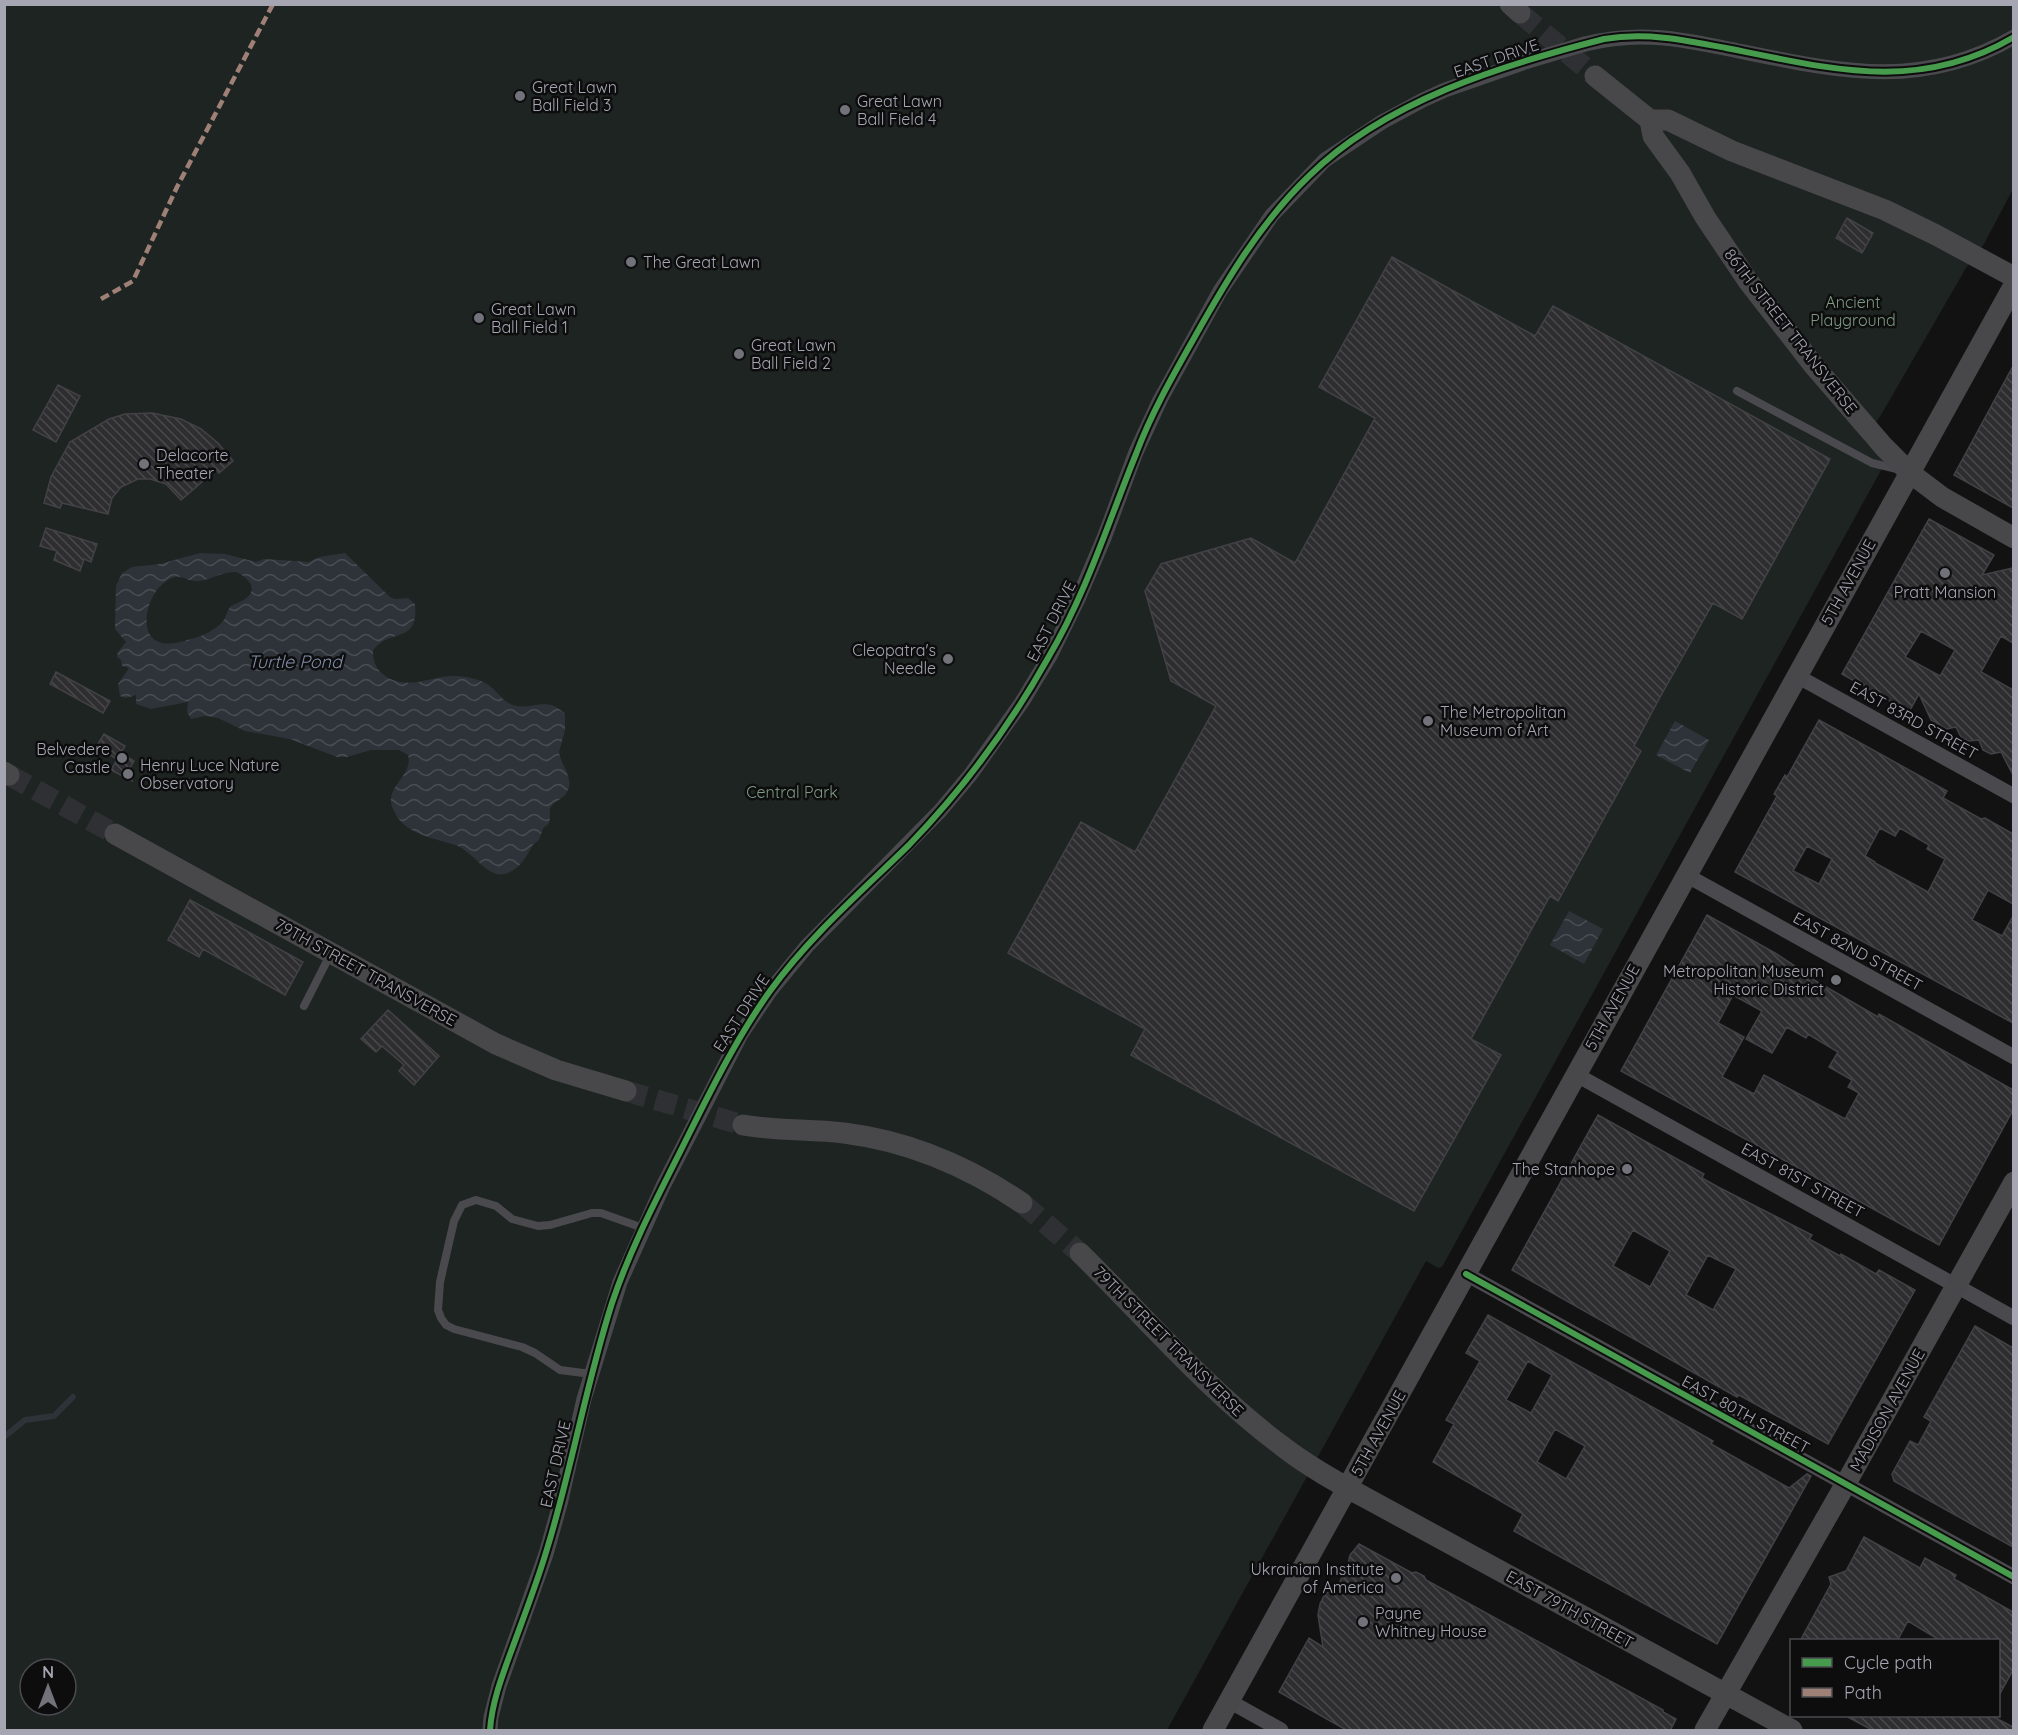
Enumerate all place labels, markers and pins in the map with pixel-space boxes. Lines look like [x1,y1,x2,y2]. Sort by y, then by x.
place label: Great Lawn Ball Field 3 [532,77,617,115]
marker: Great Lawn Ball Field 3 [513,89,527,103]
place label: Great Lawn Ball Field 4 [857,91,942,129]
marker: Great Lawn Ball Field 4 [838,103,852,117]
place label: The Great Lawn [643,252,760,272]
marker: The Great Lawn [624,255,638,269]
place label: Great Lawn Ball Field 1 [491,299,576,337]
marker: Great Lawn Ball Field 1 [472,311,486,325]
place label: Great Lawn Ball Field 2 [751,335,836,373]
marker: Great Lawn Ball Field 2 [732,347,746,361]
place label: Delacorte Theater [156,445,229,483]
marker: Delacorte Theater [137,457,151,471]
marker: Pratt Mansion [1938,566,1952,580]
place label: Pratt Mansion [1894,582,1996,602]
place label: Cleopatra's Needle [852,640,936,678]
marker: Cleopatra's Needle [941,652,955,666]
place label: The Metropolitan Museum of Art [1440,702,1566,740]
marker: The Metropolitan Museum of Art [1421,714,1435,728]
place label: Belvedere Castle [36,739,110,777]
marker: Belvedere Castle [115,751,129,765]
place label: Henry Luce Nature Observatory [140,755,279,793]
marker: Henry Luce Nature Observatory [121,767,135,781]
place label: Metropolitan Museum Historic District [1663,961,1824,999]
marker: Metropolitan Museum Historic District [1829,973,1843,987]
place label: The Stanhope [1512,1159,1615,1179]
marker: The Stanhope [1620,1162,1634,1176]
place label: Ukrainian Institute of America [1250,1559,1384,1597]
marker: Ukrainian Institute of America [1389,1571,1403,1585]
place label: Payne Whitney House [1375,1603,1487,1641]
marker: Payne Whitney House [1356,1615,1370,1629]

